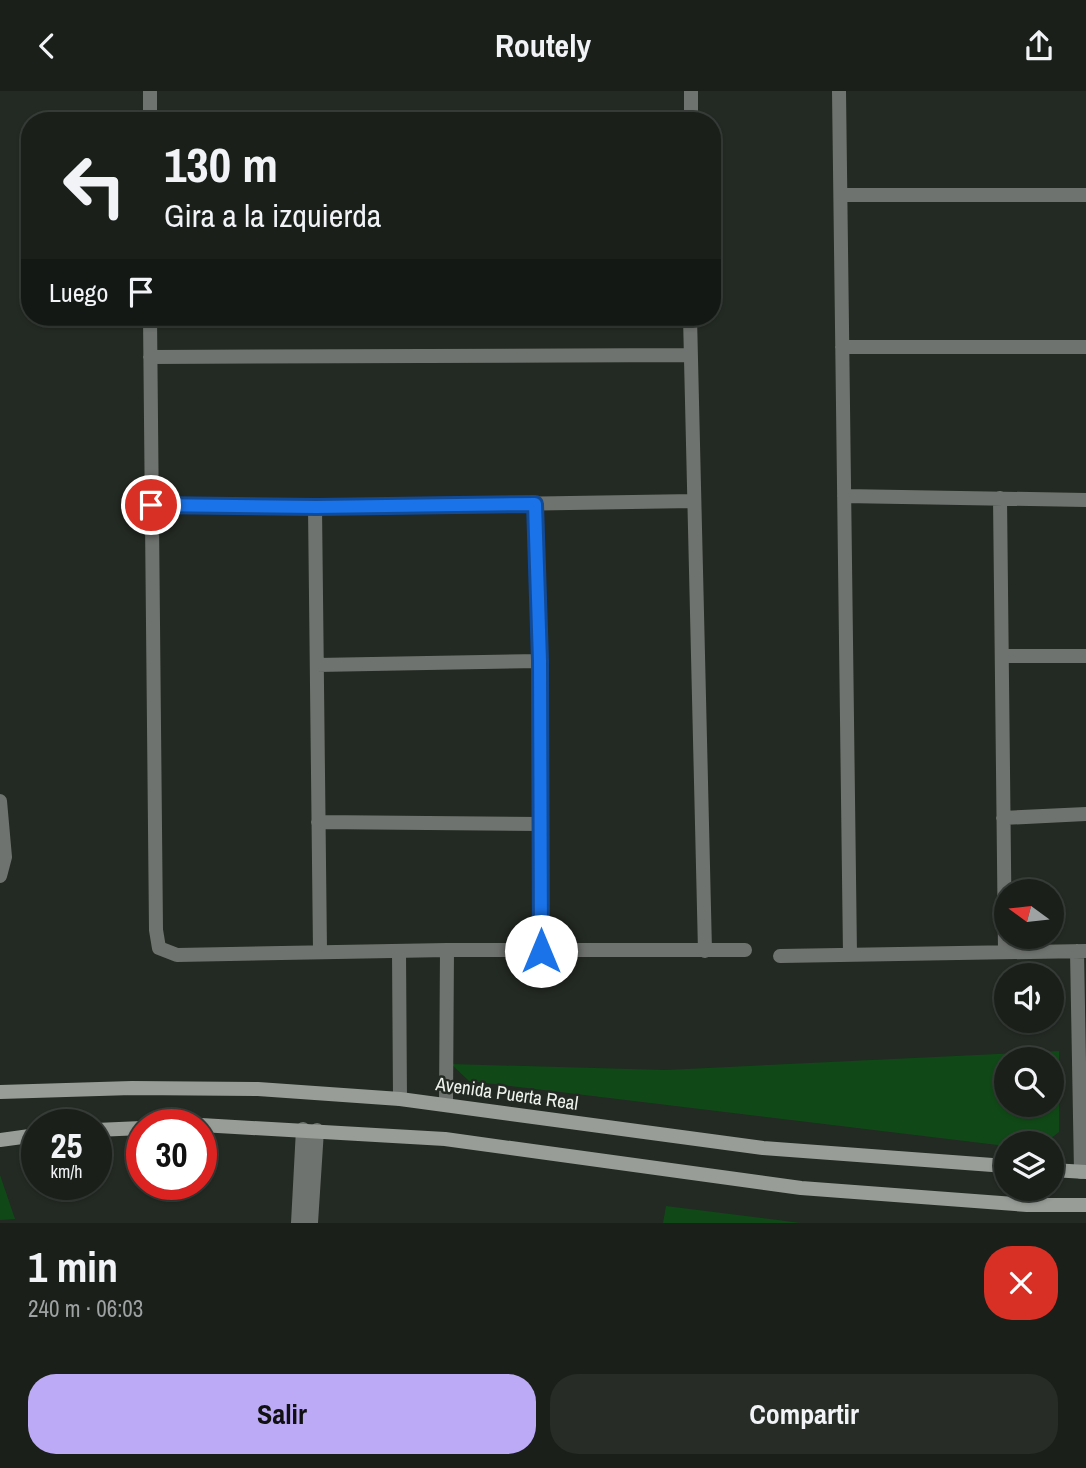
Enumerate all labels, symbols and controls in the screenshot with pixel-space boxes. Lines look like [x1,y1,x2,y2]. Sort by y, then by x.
text: Routely [495,24,591,67]
icon: back [28,27,66,65]
icon: share [1020,27,1058,65]
text: 130 m [164,131,278,197]
icon: left [49,140,140,231]
text: Gira a la izquierda [164,194,381,237]
icon: arrive [122,273,160,311]
text: Luego [49,275,108,310]
pin [121,475,181,535]
icon: arrive [132,486,170,524]
north arrow [994,879,1064,949]
map controls [994,879,1064,1201]
position arrow [504,914,578,988]
button: sound [994,963,1064,1033]
button: search [994,1047,1064,1117]
street label: Avenida Puerta Real [433,1070,580,1116]
speed limit sign: 30 [126,1109,217,1200]
text: 25 [51,1122,82,1169]
button: layers [994,1131,1064,1201]
text: km/h [51,1159,83,1184]
text: 1 min [28,1239,118,1295]
button: close [984,1246,1058,1320]
text: 240 m · 06:03 [28,1293,143,1324]
button: Salir [28,1374,536,1454]
button: Compartir [550,1374,1058,1454]

